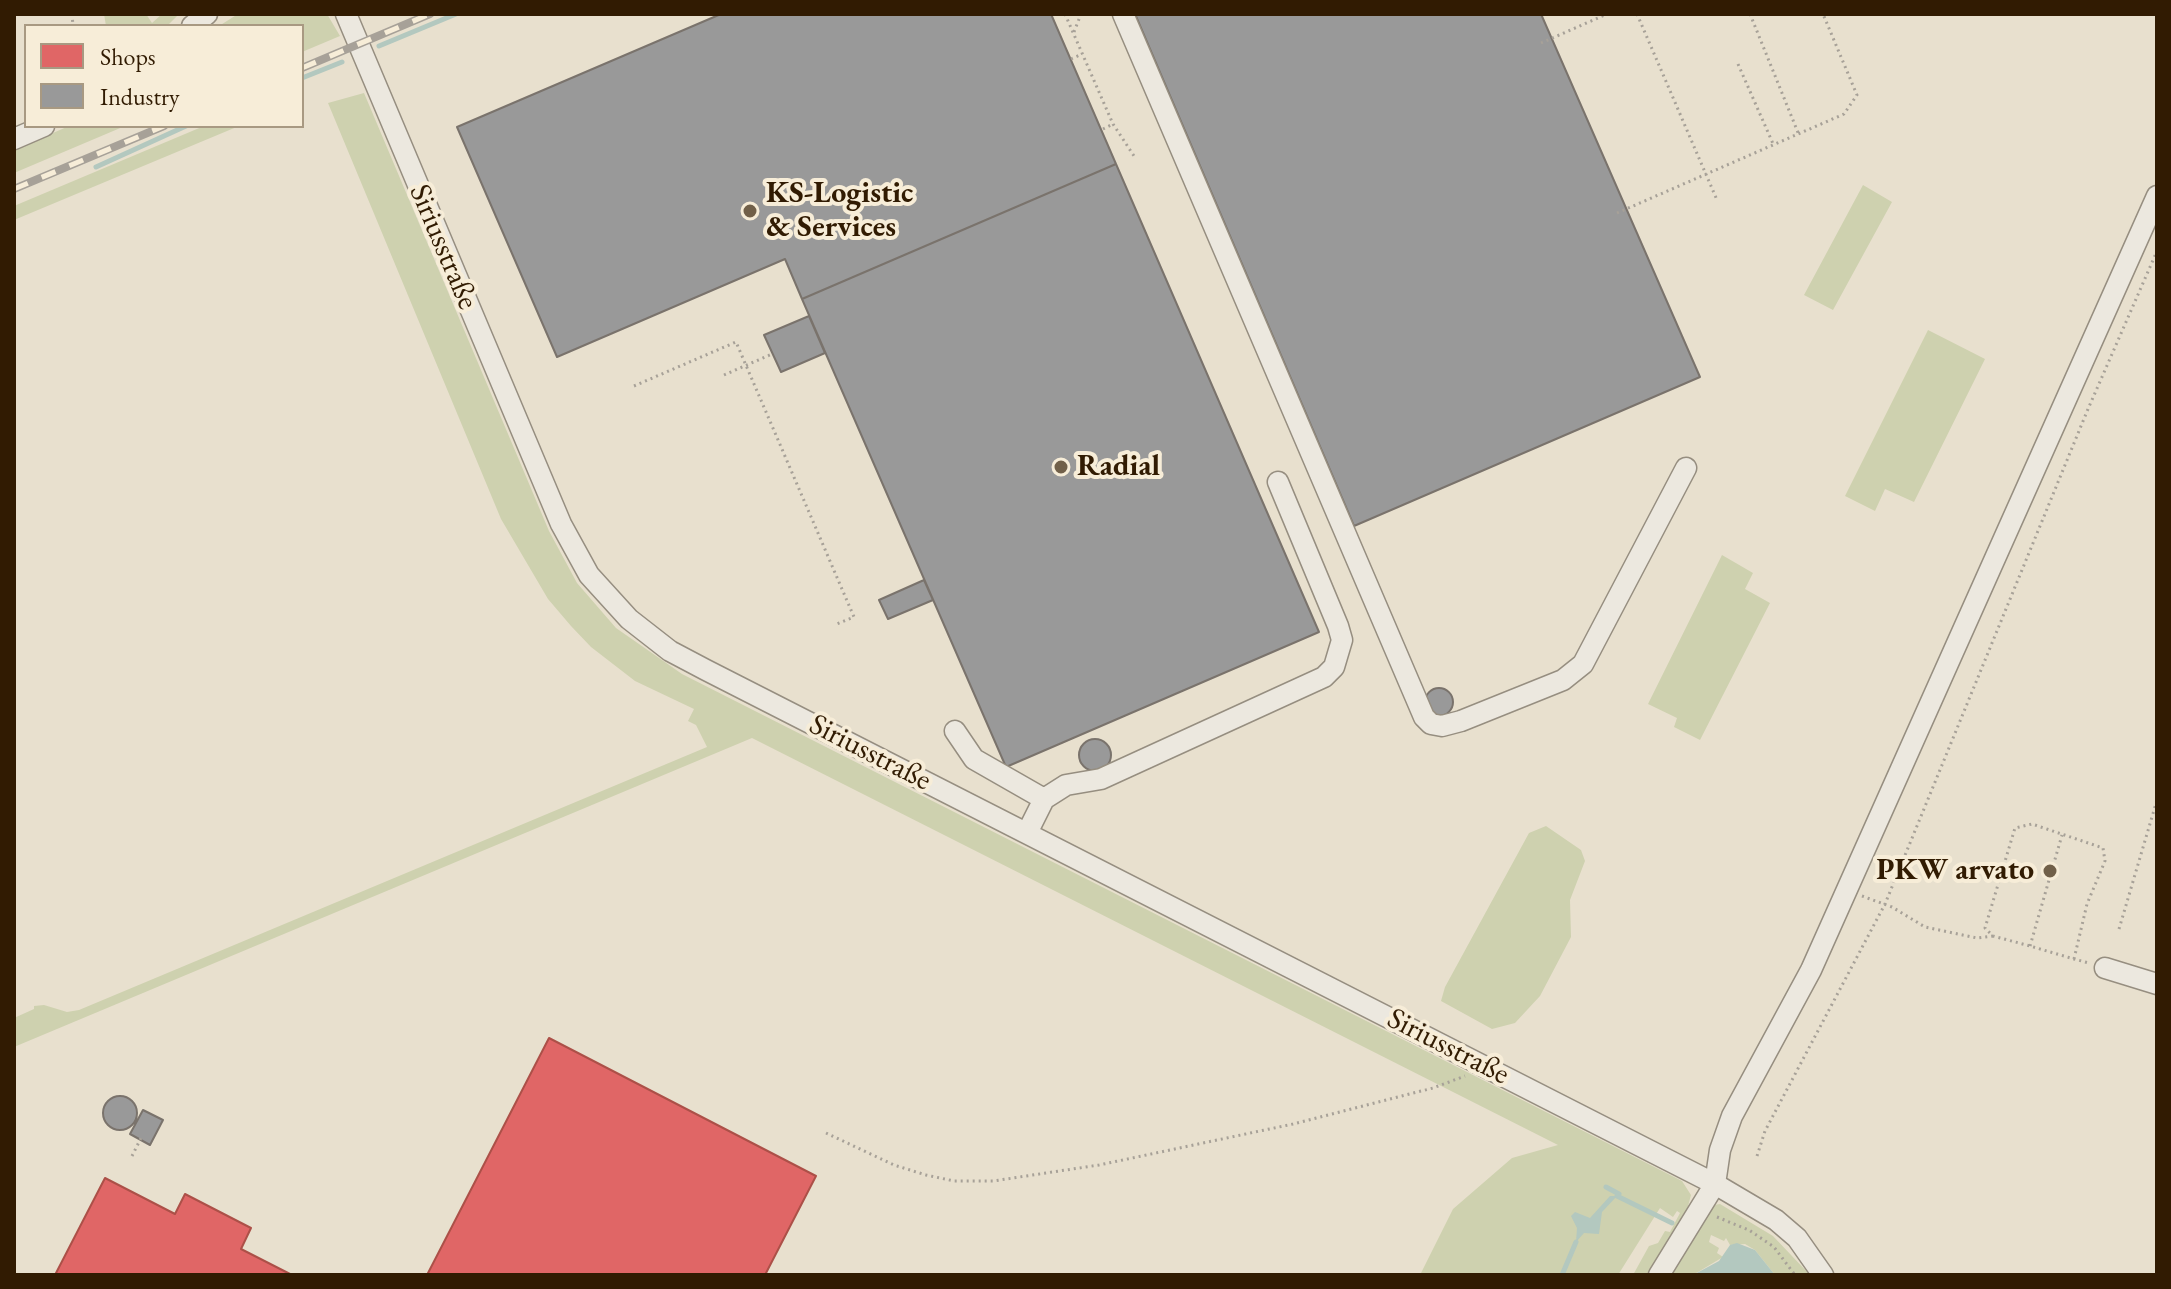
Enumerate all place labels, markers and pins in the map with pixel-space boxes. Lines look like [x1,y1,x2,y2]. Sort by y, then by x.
place label: KS-Logistic & Services [766,176,913,246]
marker: KS-Logistic & Services [741,202,759,220]
place label: Radial [1077,449,1160,485]
marker: Radial [1052,458,1070,476]
place label: PKW arvato [1876,853,2034,889]
marker: PKW arvato [2041,862,2059,880]

